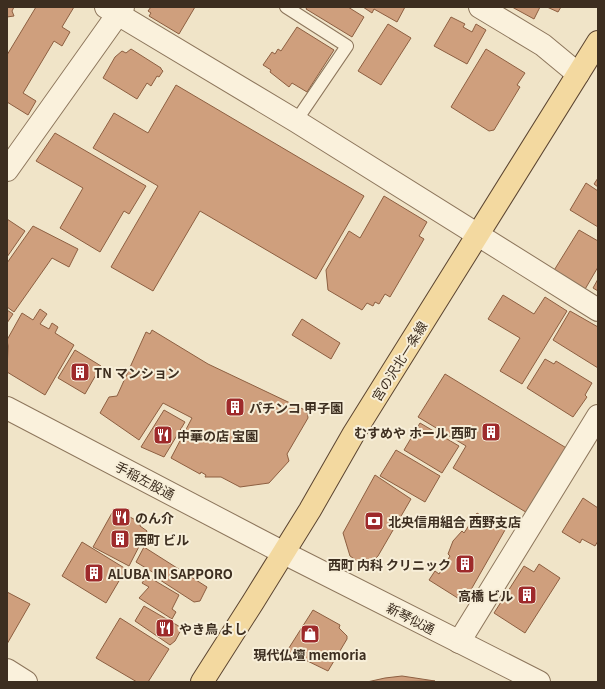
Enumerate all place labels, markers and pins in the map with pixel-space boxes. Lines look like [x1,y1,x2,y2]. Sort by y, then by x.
building icon: TN マンション [69,361,91,383]
place label: TN マンション [94,363,180,382]
building icon: パチンコ 甲子園 [224,396,246,418]
place label: パチンコ 甲子園 [249,398,343,417]
building icon: むすめや ホール 西町 [480,421,502,443]
place label: むすめや ホール 西町 [354,423,477,442]
restaurant icon: 中華の店 宝園 [152,424,174,446]
place label: 中華の店 宝園 [177,426,258,445]
restaurant icon: のん介 [110,506,132,528]
place label: のん介 [135,508,174,527]
bank icon: 北央信用組合 西野支店 [363,510,385,532]
place label: 北央信用組合 西野支店 [388,512,521,531]
building icon: 西町 ビル [109,528,131,550]
place label: 西町 ビル [134,530,189,549]
building icon: 西町 内科 クリニック [454,553,476,575]
place label: 西町 内科 クリニック [328,555,451,574]
building icon: ALUBA IN SAPPORO [83,562,105,584]
place label: ALUBA IN SAPPORO [107,564,233,583]
building icon: 高橋 ビル [516,584,538,606]
place label: 高橋 ビル [458,586,513,605]
restaurant icon: やき鳥 よし [154,617,176,639]
place label: やき鳥 よし [179,619,247,638]
shop icon: 現代仏壇 memoria [299,623,321,645]
place label: 現代仏壇 memoria [253,645,367,664]

